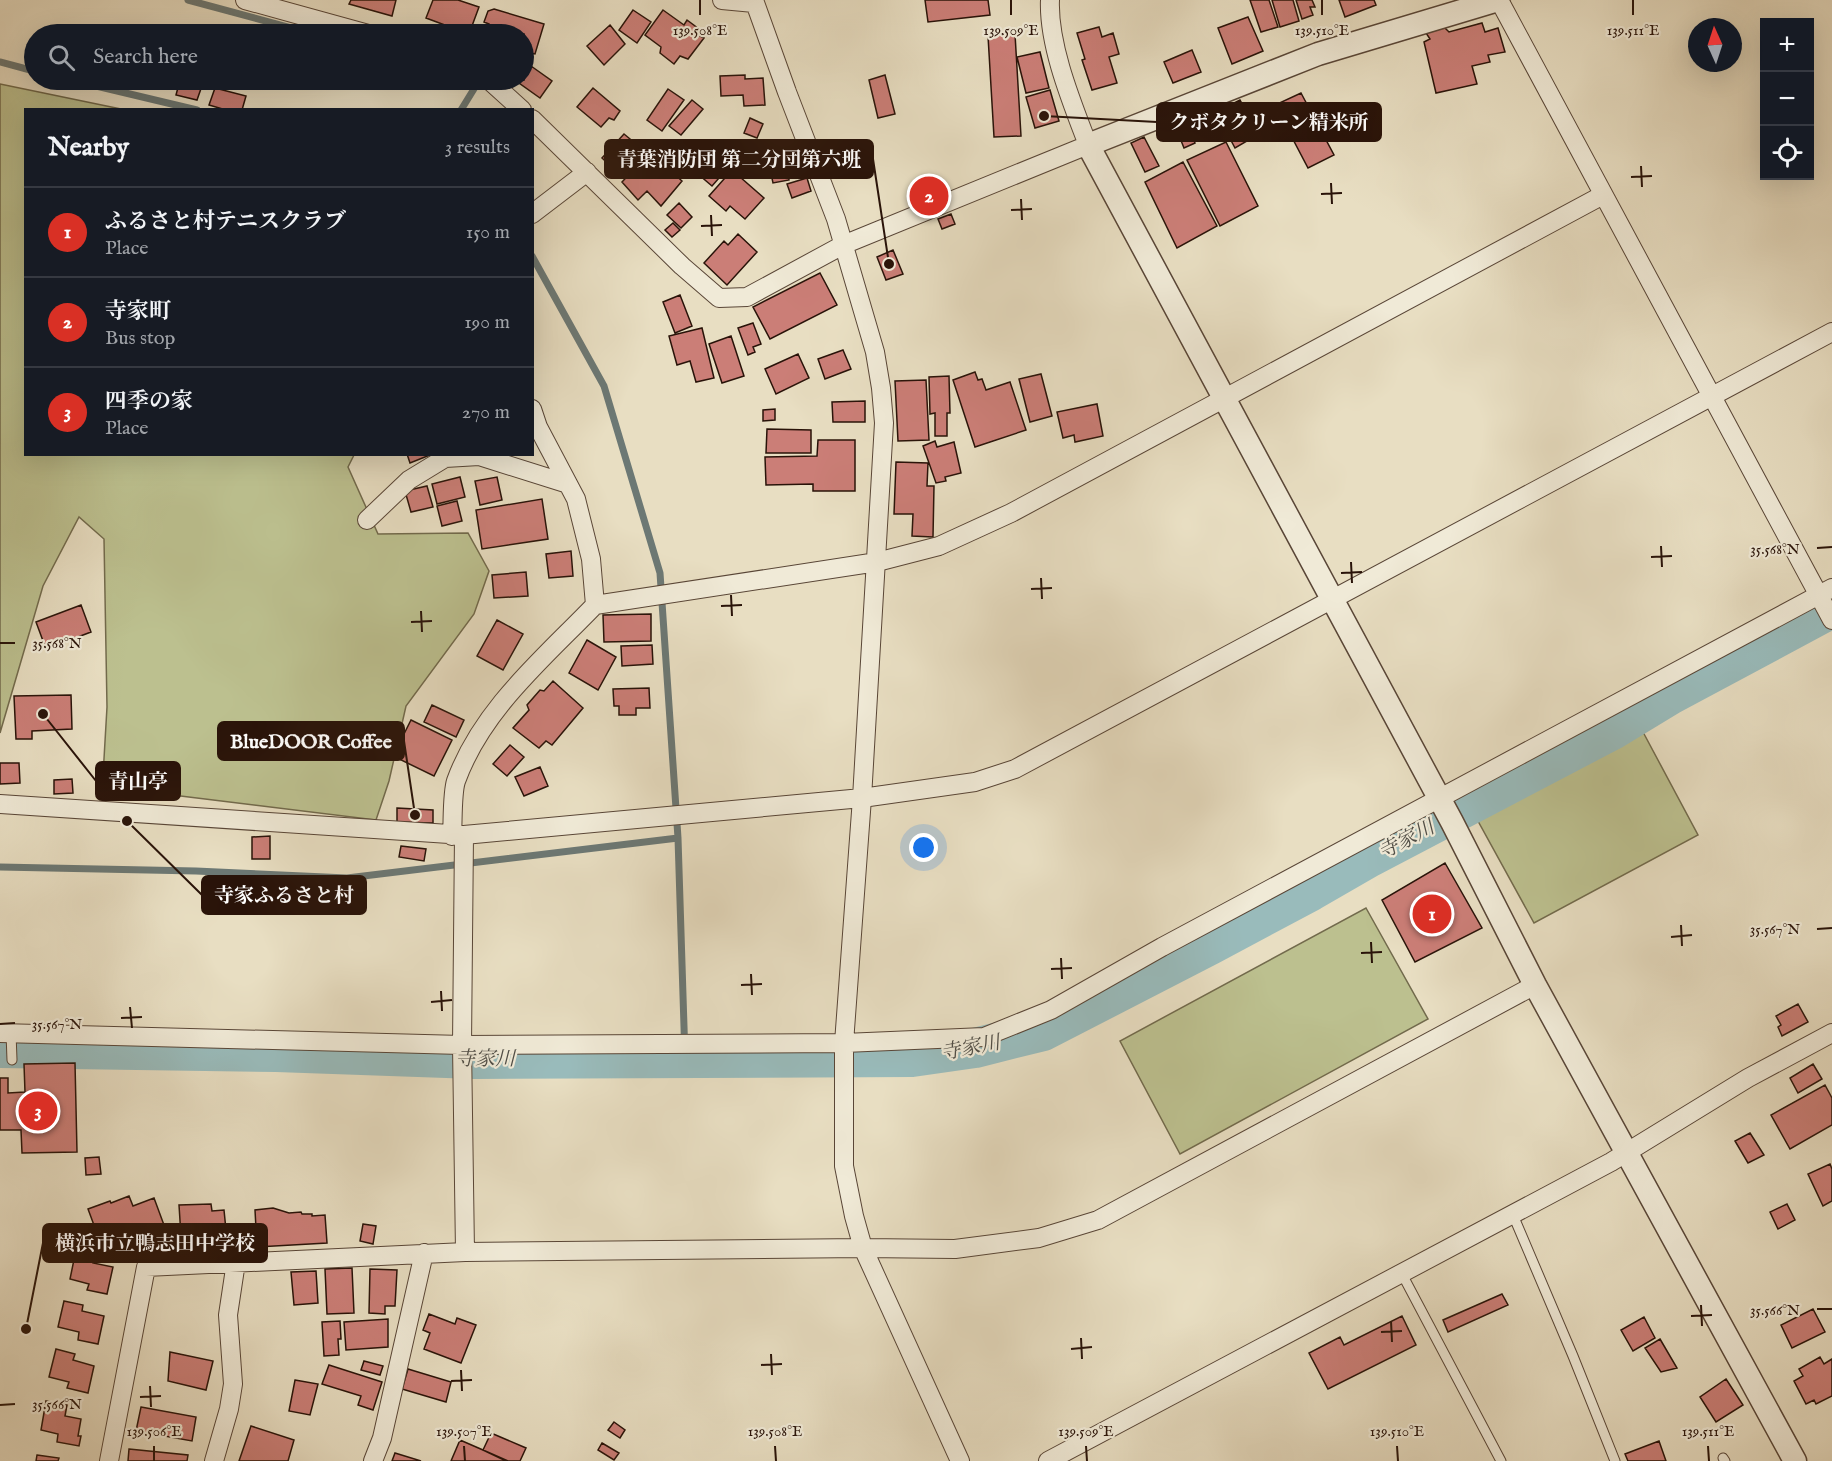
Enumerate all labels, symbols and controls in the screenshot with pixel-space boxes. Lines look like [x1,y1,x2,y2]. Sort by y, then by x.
north arrow [1688,18,1742,72]
map controls [1760,18,1814,180]
button: + [1760,18,1814,72]
text: 139.508°E [673,21,727,40]
text: 139.509°E [983,21,1039,40]
text: 139.510°E [1295,21,1349,40]
text: 139.511°E [1607,21,1659,40]
search box [24,24,534,90]
icon: search [45,41,78,74]
text: Search here [93,43,198,71]
button: − [1760,72,1814,126]
callout: クボタクリーン精米所 [1157,103,1381,141]
text: クボタクリーン精米所 [1169,111,1369,136]
button: locate [1760,126,1814,180]
text: Nearby [48,131,129,164]
text: 3 results [445,135,510,160]
callout: 青葉消防団 第二分団第六班 [605,140,873,178]
text: 青葉消防団 第二分団第六班 [617,148,861,173]
pin: 2 [910,174,948,218]
text: ふるさと村テニスクラブ [105,208,346,236]
text: 1 [64,220,71,245]
text: 150 m [466,220,510,245]
text: Place [105,236,148,261]
text: 寺家町 [105,298,171,326]
text: 2 [63,310,72,335]
text: 190 m [464,310,510,335]
text: Bus stop [105,326,175,351]
text: 四季の家 [105,388,193,416]
text: 3 [64,400,71,425]
text: 270 m [462,400,510,425]
text: Place [105,416,148,441]
text: 35.568°N [1750,540,1800,559]
text: 35.568°N [32,634,82,653]
callout: BlueDOOR Coffee [218,722,404,760]
text: BlueDOOR Coffee [230,730,393,755]
callout: 青山亭 [96,762,180,800]
text: 青山亭 [108,770,168,795]
water label: 寺家川 [1374,814,1441,865]
your location [909,833,938,862]
callout: 寺家ふるさと村 [202,876,366,914]
text: 寺家ふるさと村 [214,884,354,909]
pin: 1 [1412,892,1452,936]
text: 35.567°N [1750,920,1800,939]
text: 35.567°N [32,1015,82,1034]
water label: 寺家川 [938,1030,1004,1066]
water label: 寺家川 [455,1047,517,1072]
pin: 3 [18,1088,57,1134]
callout: 横浜市立鴨志田中学校 [43,1224,267,1262]
text: 横浜市立鴨志田中学校 [55,1232,255,1257]
text: 35.566°N [1750,1301,1800,1320]
text: 35.566°N [32,1395,82,1414]
text: 139.506°E [126,1422,182,1441]
text: 139.507°E [436,1422,492,1441]
text: 139.508°E [748,1422,802,1441]
text: 139.509°E [1058,1422,1114,1441]
text: 139.510°E [1370,1422,1424,1441]
text: 139.511°E [1682,1422,1734,1441]

